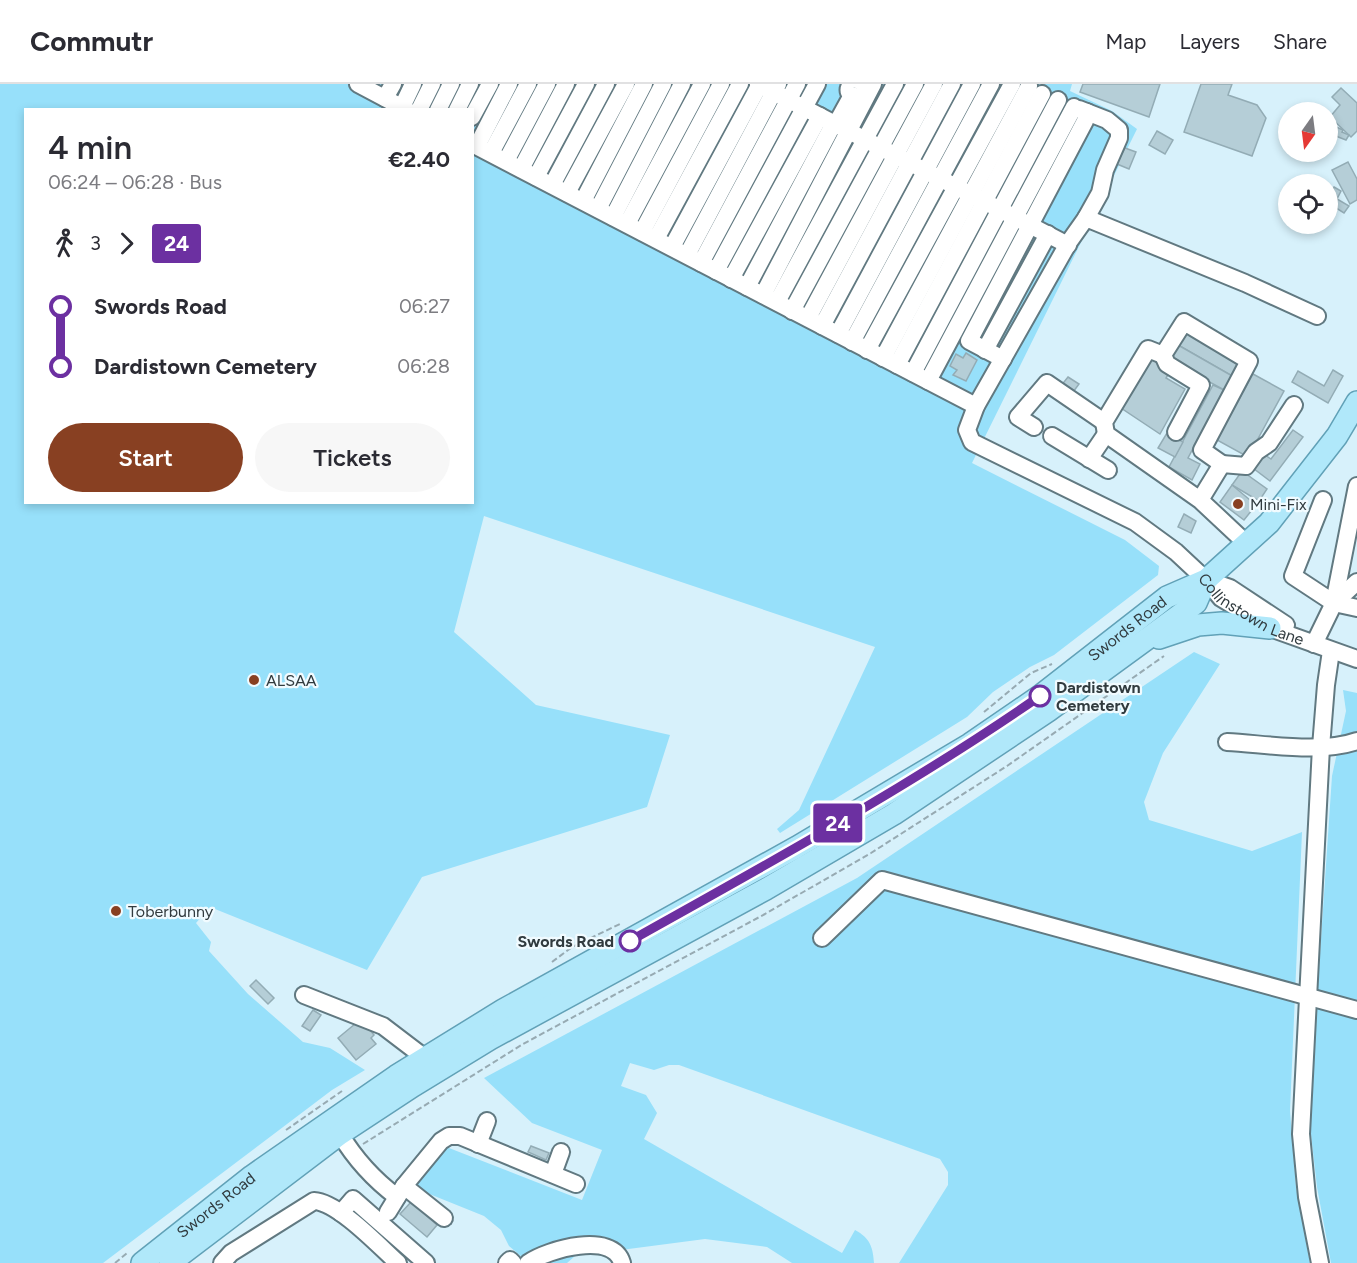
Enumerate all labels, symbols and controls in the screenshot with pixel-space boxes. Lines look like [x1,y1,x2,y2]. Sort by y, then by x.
text: Commutr [30,24,153,58]
text: Map [1106,29,1146,54]
text: Layers [1179,29,1240,54]
text: Share [1273,29,1327,54]
north arrow [1278,102,1338,162]
map controls [1278,102,1338,234]
text: 4 min [48,128,132,167]
text: €2.40 [388,146,450,173]
text: 06:24 – 06:28 · Bus [48,170,222,194]
button: locate [1278,174,1338,234]
icon: walk [48,227,81,260]
icon: forward [110,227,143,260]
text: 3 [90,231,101,255]
text: 24 [164,231,189,256]
text: Swords Road [94,293,227,320]
text: 06:27 [399,294,450,318]
text: Dardistown Cemetery [94,353,317,380]
text: 06:28 [397,354,450,378]
button: Start [48,423,243,492]
button: Tickets [255,423,450,492]
place label: Mini-Fix [1250,495,1307,514]
marker: Mini-Fix [1231,497,1245,511]
street label: Collinstown Lane [1195,569,1307,649]
street label: Swords Road [1084,592,1170,665]
place label: ALSAA [266,671,317,690]
marker: ALSAA [247,673,261,687]
place label: Dardistown Cemetery [1056,678,1141,715]
marker: Dardistown Cemetery [1029,685,1051,707]
line badge: 24 [811,804,865,842]
text: 24 [825,811,851,836]
place label: Toberbunny [128,902,214,921]
marker: Toberbunny [109,904,123,918]
marker: Swords Road [619,930,641,952]
place label: Swords Road [517,932,614,951]
street label: Swords Road [173,1168,259,1242]

